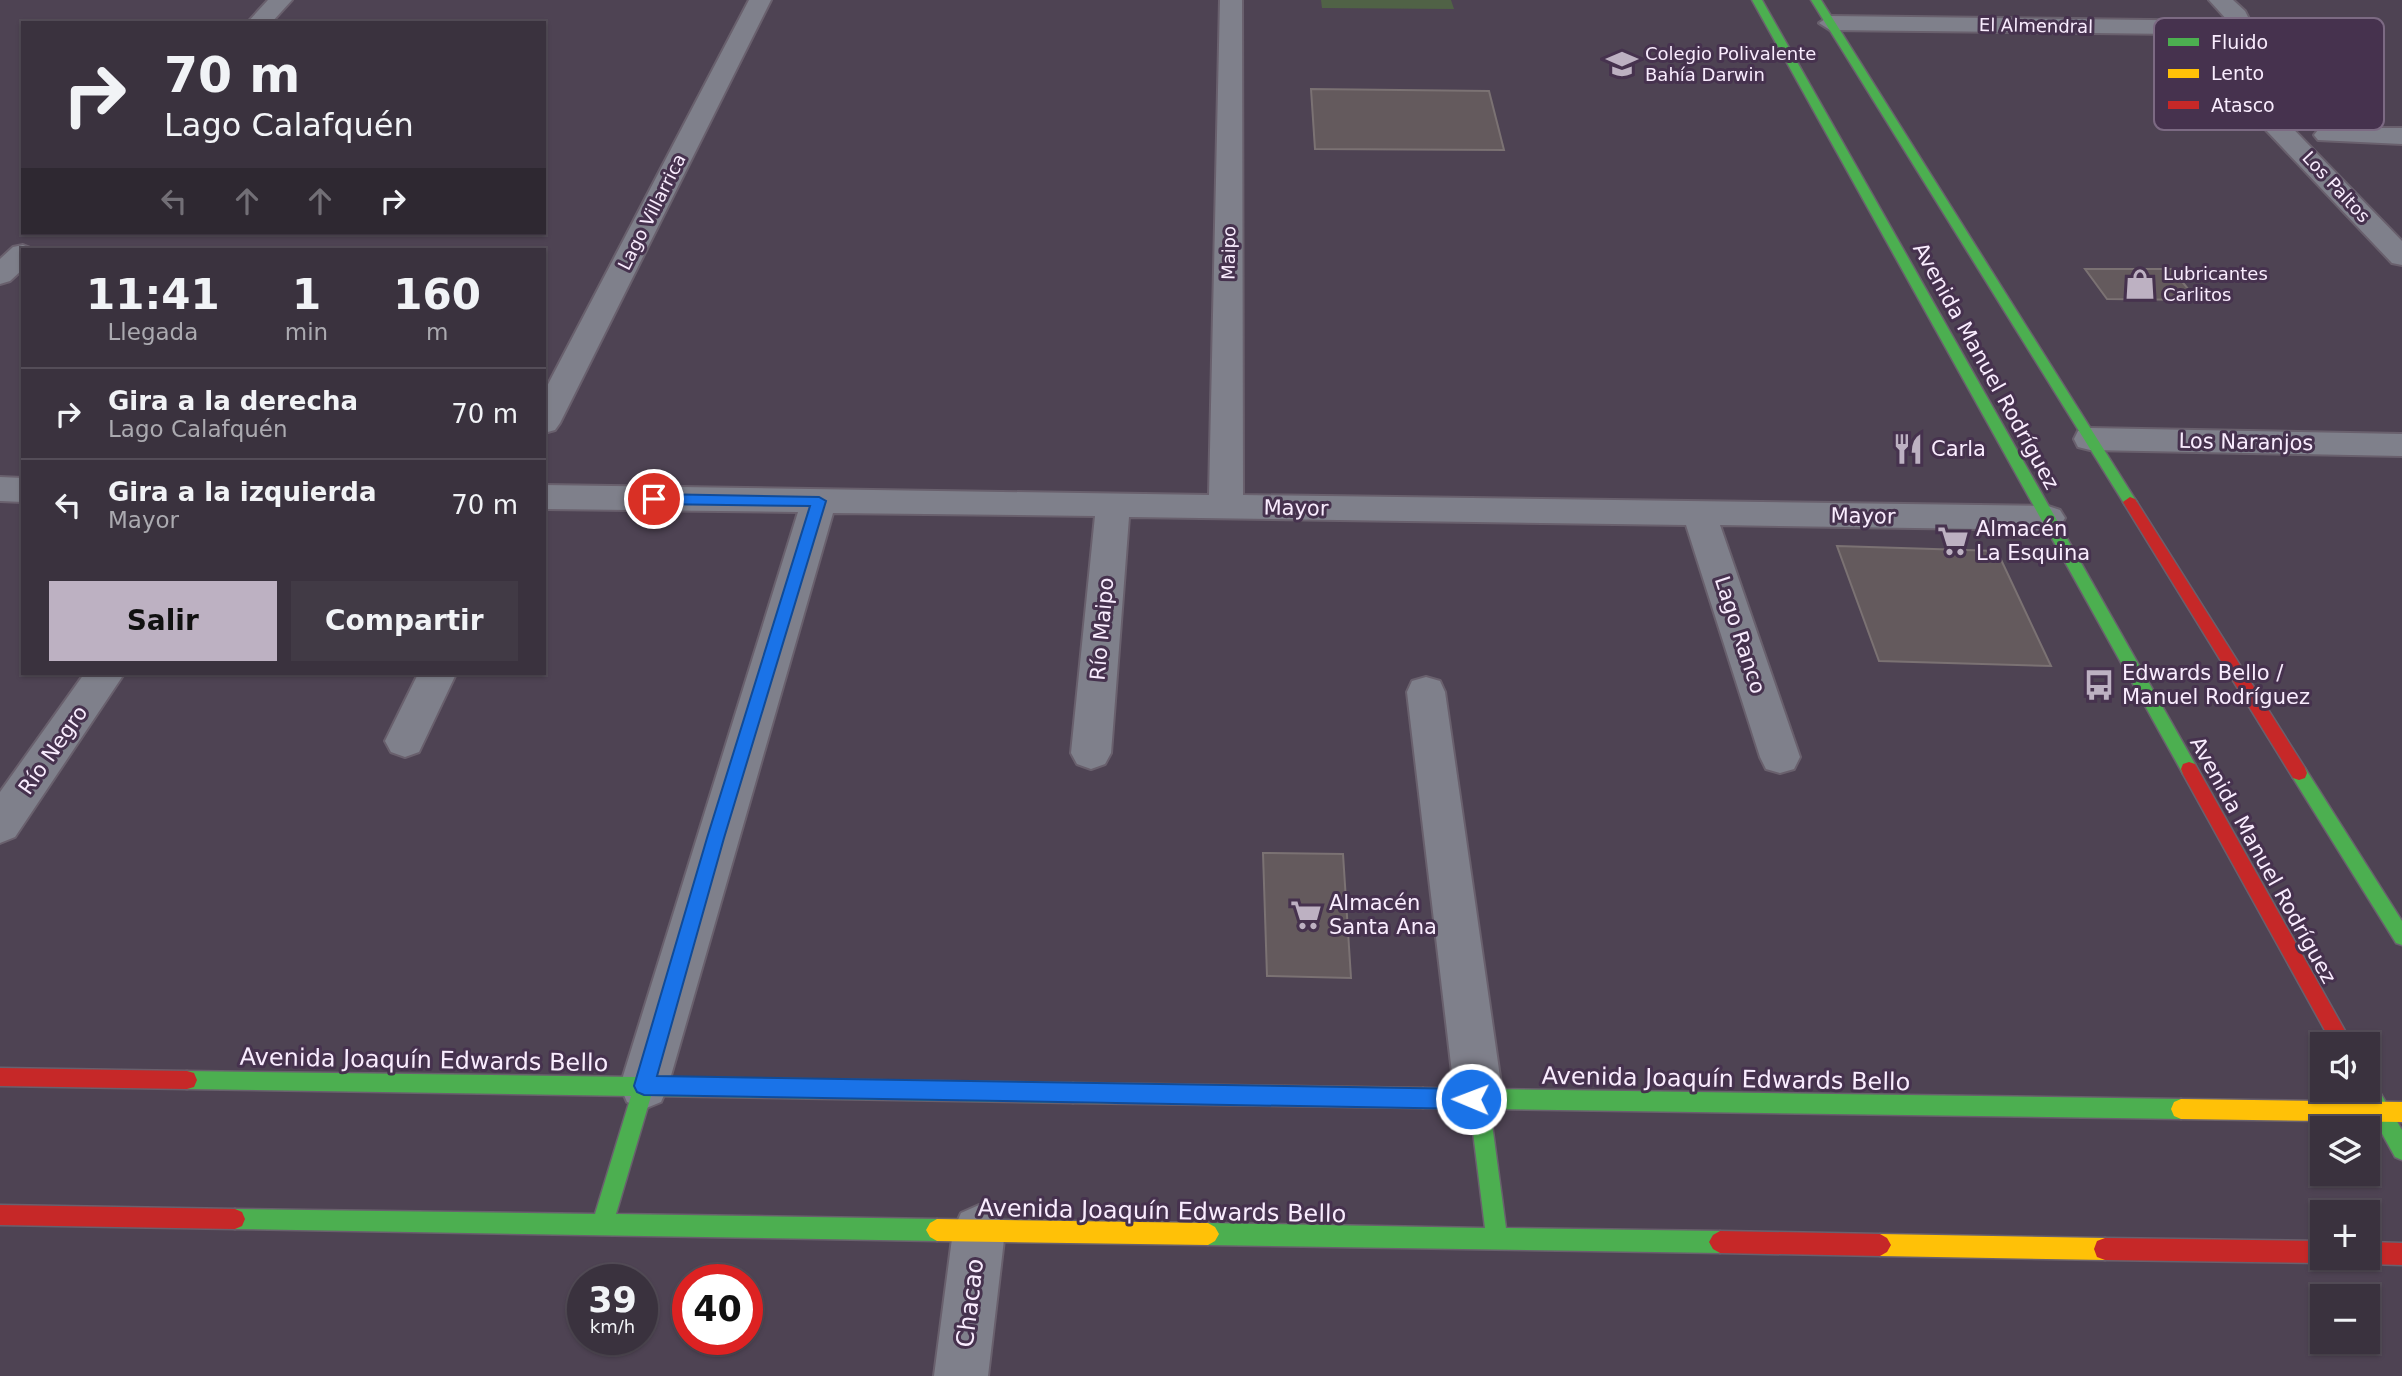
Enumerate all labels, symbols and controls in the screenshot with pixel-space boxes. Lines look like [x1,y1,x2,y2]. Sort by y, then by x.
street label: El Almendral [1979,14,2093,37]
legend [2154,18,2384,130]
text: Fluido [2211,31,2268,53]
place label: Colegio Polivalente Bahía Darwin [1645,43,1816,85]
text: 70 m [164,47,300,104]
school or university icon: Colegio Polivalente Bahía Darwin [1605,47,1639,81]
icon: right [49,49,140,140]
text: Lento [2211,62,2264,84]
text: Atasco [2211,94,2275,116]
text: Lago Calafquén [164,106,414,144]
street label: Los Paltos [2298,147,2375,226]
street label: Lago Villarrica [613,150,690,273]
icon: left [155,182,193,220]
icon: ahead [228,182,266,220]
icon: ahead [301,182,339,220]
icon: right [374,182,412,220]
street label: Maipo [1218,226,1239,280]
street label: Avenida Manuel Rodríguez [1908,238,2064,494]
place label: Lubricantes Carlitos [2163,263,2268,305]
shop icon: Lubricantes Carlitos [2123,267,2157,301]
text: 11:41 [86,270,220,319]
text: 1 [292,270,321,319]
text: 160 [393,270,481,319]
text: Llegada [108,319,198,345]
text: min [285,319,328,345]
text: m [426,319,448,345]
text: Gira a la derecha [108,386,358,416]
icon: right [49,395,87,433]
text: 70 m [451,399,518,429]
text: Lago Calafquén [108,416,288,442]
street label: Los Naranjos [2178,429,2314,455]
restaurant icon: Carla [1891,432,1925,466]
place label: Carla [1931,437,1986,461]
pin [624,469,684,529]
text: Gira a la izquierda [108,477,376,507]
icon: arrive [635,480,673,518]
icon: left [49,486,87,524]
text: 70 m [451,490,518,520]
street label: Mayor [1263,495,1329,521]
street label: Mayor [1830,503,1896,529]
text: Mayor [108,507,179,533]
place label: Almacén La Esquina [1976,517,2090,565]
supermarket icon: Almacén La Esquina [1936,524,1970,558]
street label: Lago Ranco [1710,573,1770,697]
street label: Río Maipo [1086,577,1118,681]
button: Salir [49,581,277,661]
button: Compartir [291,581,518,661]
place label: Edwards Bello / Manuel Rodríguez [2122,661,2310,709]
bus stop icon: Edwards Bello / Manuel Rodríguez [2082,668,2116,702]
street label: Río Negro [14,701,92,799]
street label: Avenida Manuel Rodríguez [2185,732,2341,988]
place label: Almacén Santa Ana [1329,891,1437,939]
supermarket icon: Almacén Santa Ana [1289,898,1323,932]
map controls [2310,1032,2380,1354]
button: sound [2310,1032,2380,1102]
street label: Avenida Joaquín Edwards Bello [239,1043,609,1077]
position arrow [1434,1062,1508,1136]
street label: Avenida Joaquín Edwards Bello [1541,1062,1911,1096]
button: layers [2310,1116,2380,1186]
street label: Avenida Joaquín Edwards Bello [977,1194,1347,1228]
button: + [2310,1200,2380,1270]
street label: Chacao [951,1257,989,1349]
speed limit sign: 40 [672,1264,763,1355]
text: 39 [588,1280,637,1320]
button: − [2310,1284,2380,1354]
text: km/h [590,1316,635,1337]

